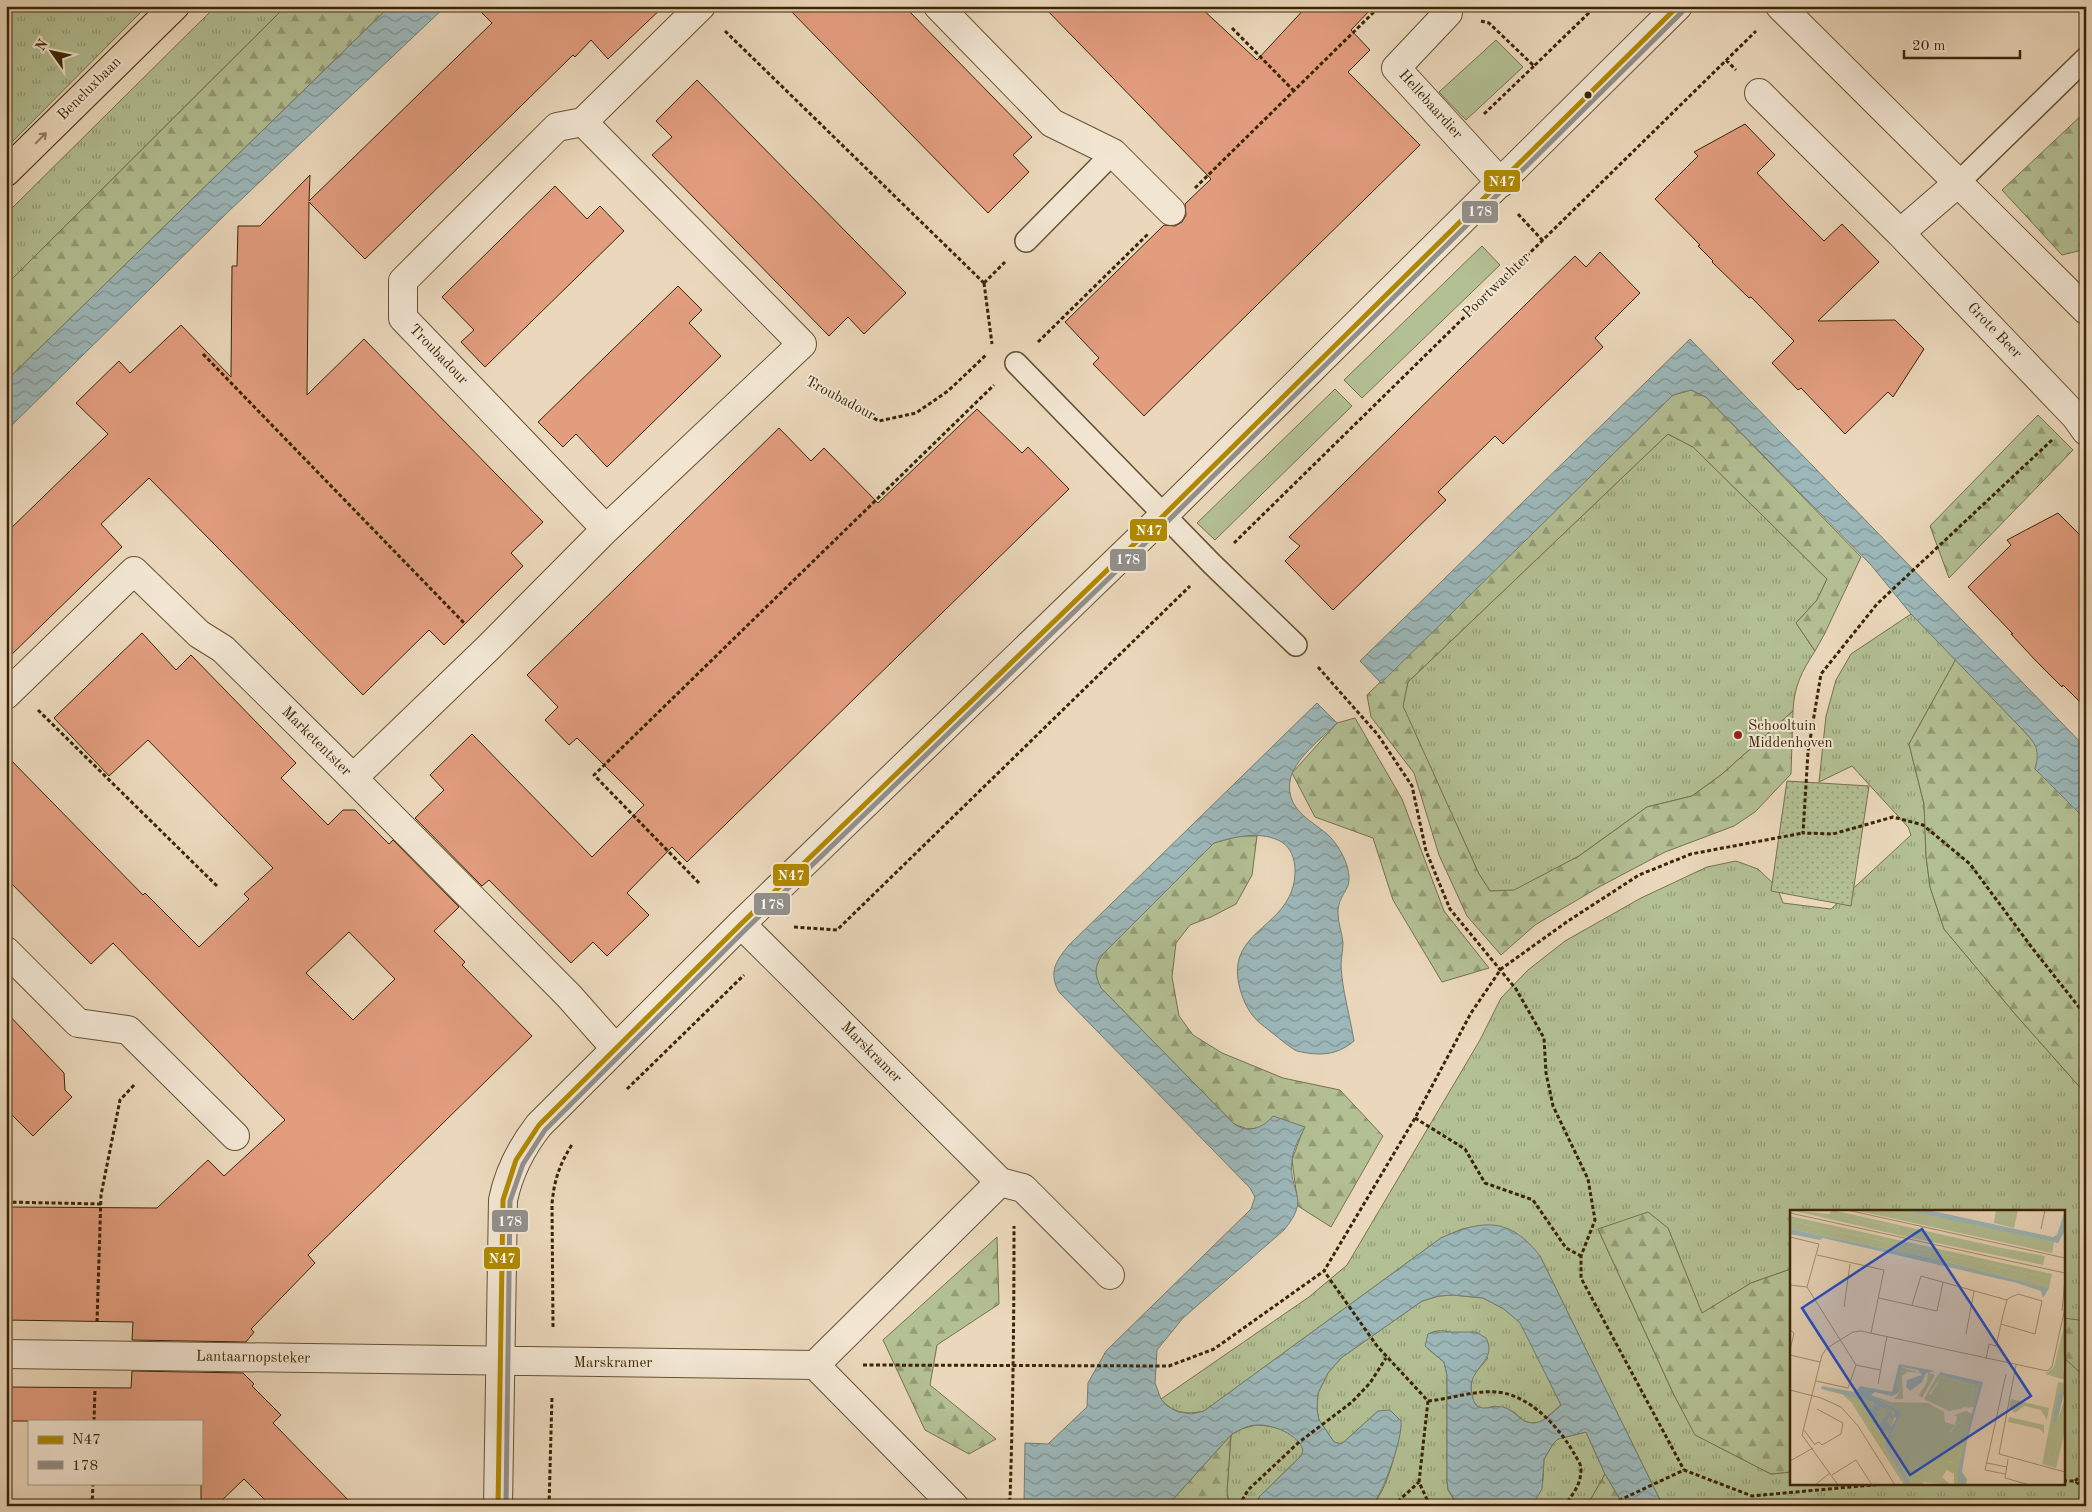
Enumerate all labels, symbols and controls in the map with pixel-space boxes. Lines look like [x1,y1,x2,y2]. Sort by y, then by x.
north arrow [28,28,78,78]
scale bar [1904,28,2021,60]
text: N [33,37,51,54]
text: 20 m [1912,39,1946,54]
street label: Beneluxbaan [55,54,125,124]
street label: Hellebaardier [1395,68,1465,142]
unlabelled marker [1583,90,1593,100]
one-way arrow [35,132,47,144]
line badge: N47 [1483,169,1521,193]
text: N47 [1489,175,1515,189]
line badge: 178 [1461,200,1499,224]
text: 178 [1468,205,1492,219]
street label: Poortwachter [1460,250,1534,322]
street label: Grote Beer [1964,300,2024,362]
street label: Troubadour [406,322,470,388]
street label: Troubadour [803,374,877,424]
line badge: N47 [1129,518,1168,542]
text: N47 [1136,524,1162,538]
line badge: 178 [1109,548,1147,572]
text: 178 [1116,553,1140,567]
street label: Marketentster [278,704,354,780]
place label: Schooltuin Middenhoven [1748,719,1832,751]
marker: Schooltuin Middenhoven [1732,729,1744,741]
line badge: N47 [772,863,810,887]
text: N47 [778,869,804,883]
line badge: 178 [753,892,791,916]
text: 178 [760,898,784,912]
street label: Marskramer [838,1020,904,1086]
line badge: 178 [491,1209,529,1233]
inset map [1790,1210,2064,1484]
text: 178 [498,1215,522,1229]
line badge: N47 [483,1246,521,1270]
text: N47 [489,1252,515,1266]
street label: Lantaarnopsteker [196,1350,310,1366]
street label: Marskramer [574,1356,652,1371]
legend [28,1420,202,1484]
text: N47 [72,1433,101,1448]
text: 178 [72,1459,98,1474]

